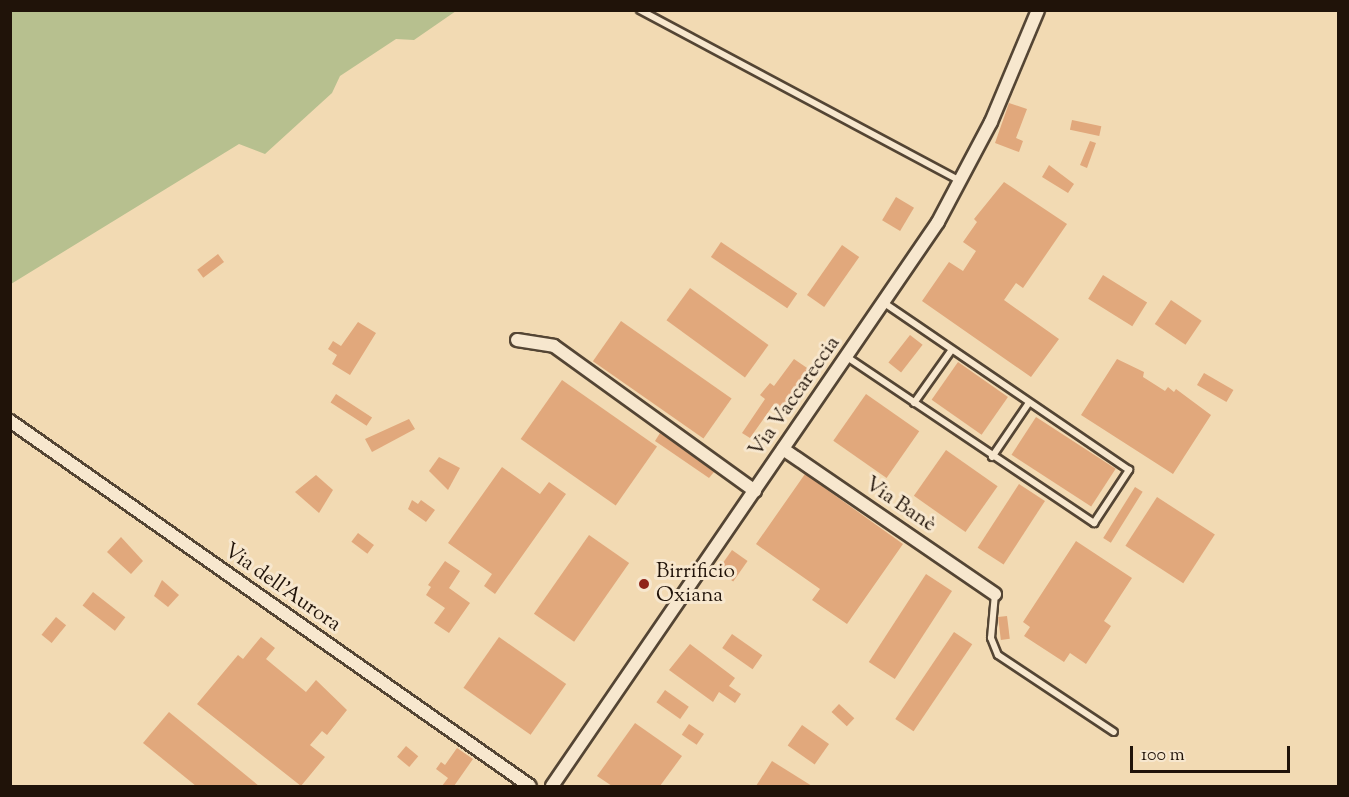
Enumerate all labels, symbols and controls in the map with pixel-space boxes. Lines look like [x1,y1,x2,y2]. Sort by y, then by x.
street label: Via Vaccareccia [744,332,846,462]
street label: Via Banè [859,472,941,538]
street label: Via dell'Aurora [219,538,345,638]
place label: Birrificio Oxiana [656,559,735,609]
marker: Birrificio Oxiana [637,577,651,591]
scale bar [1133,734,1294,772]
text: 100 m [1141,743,1185,769]

